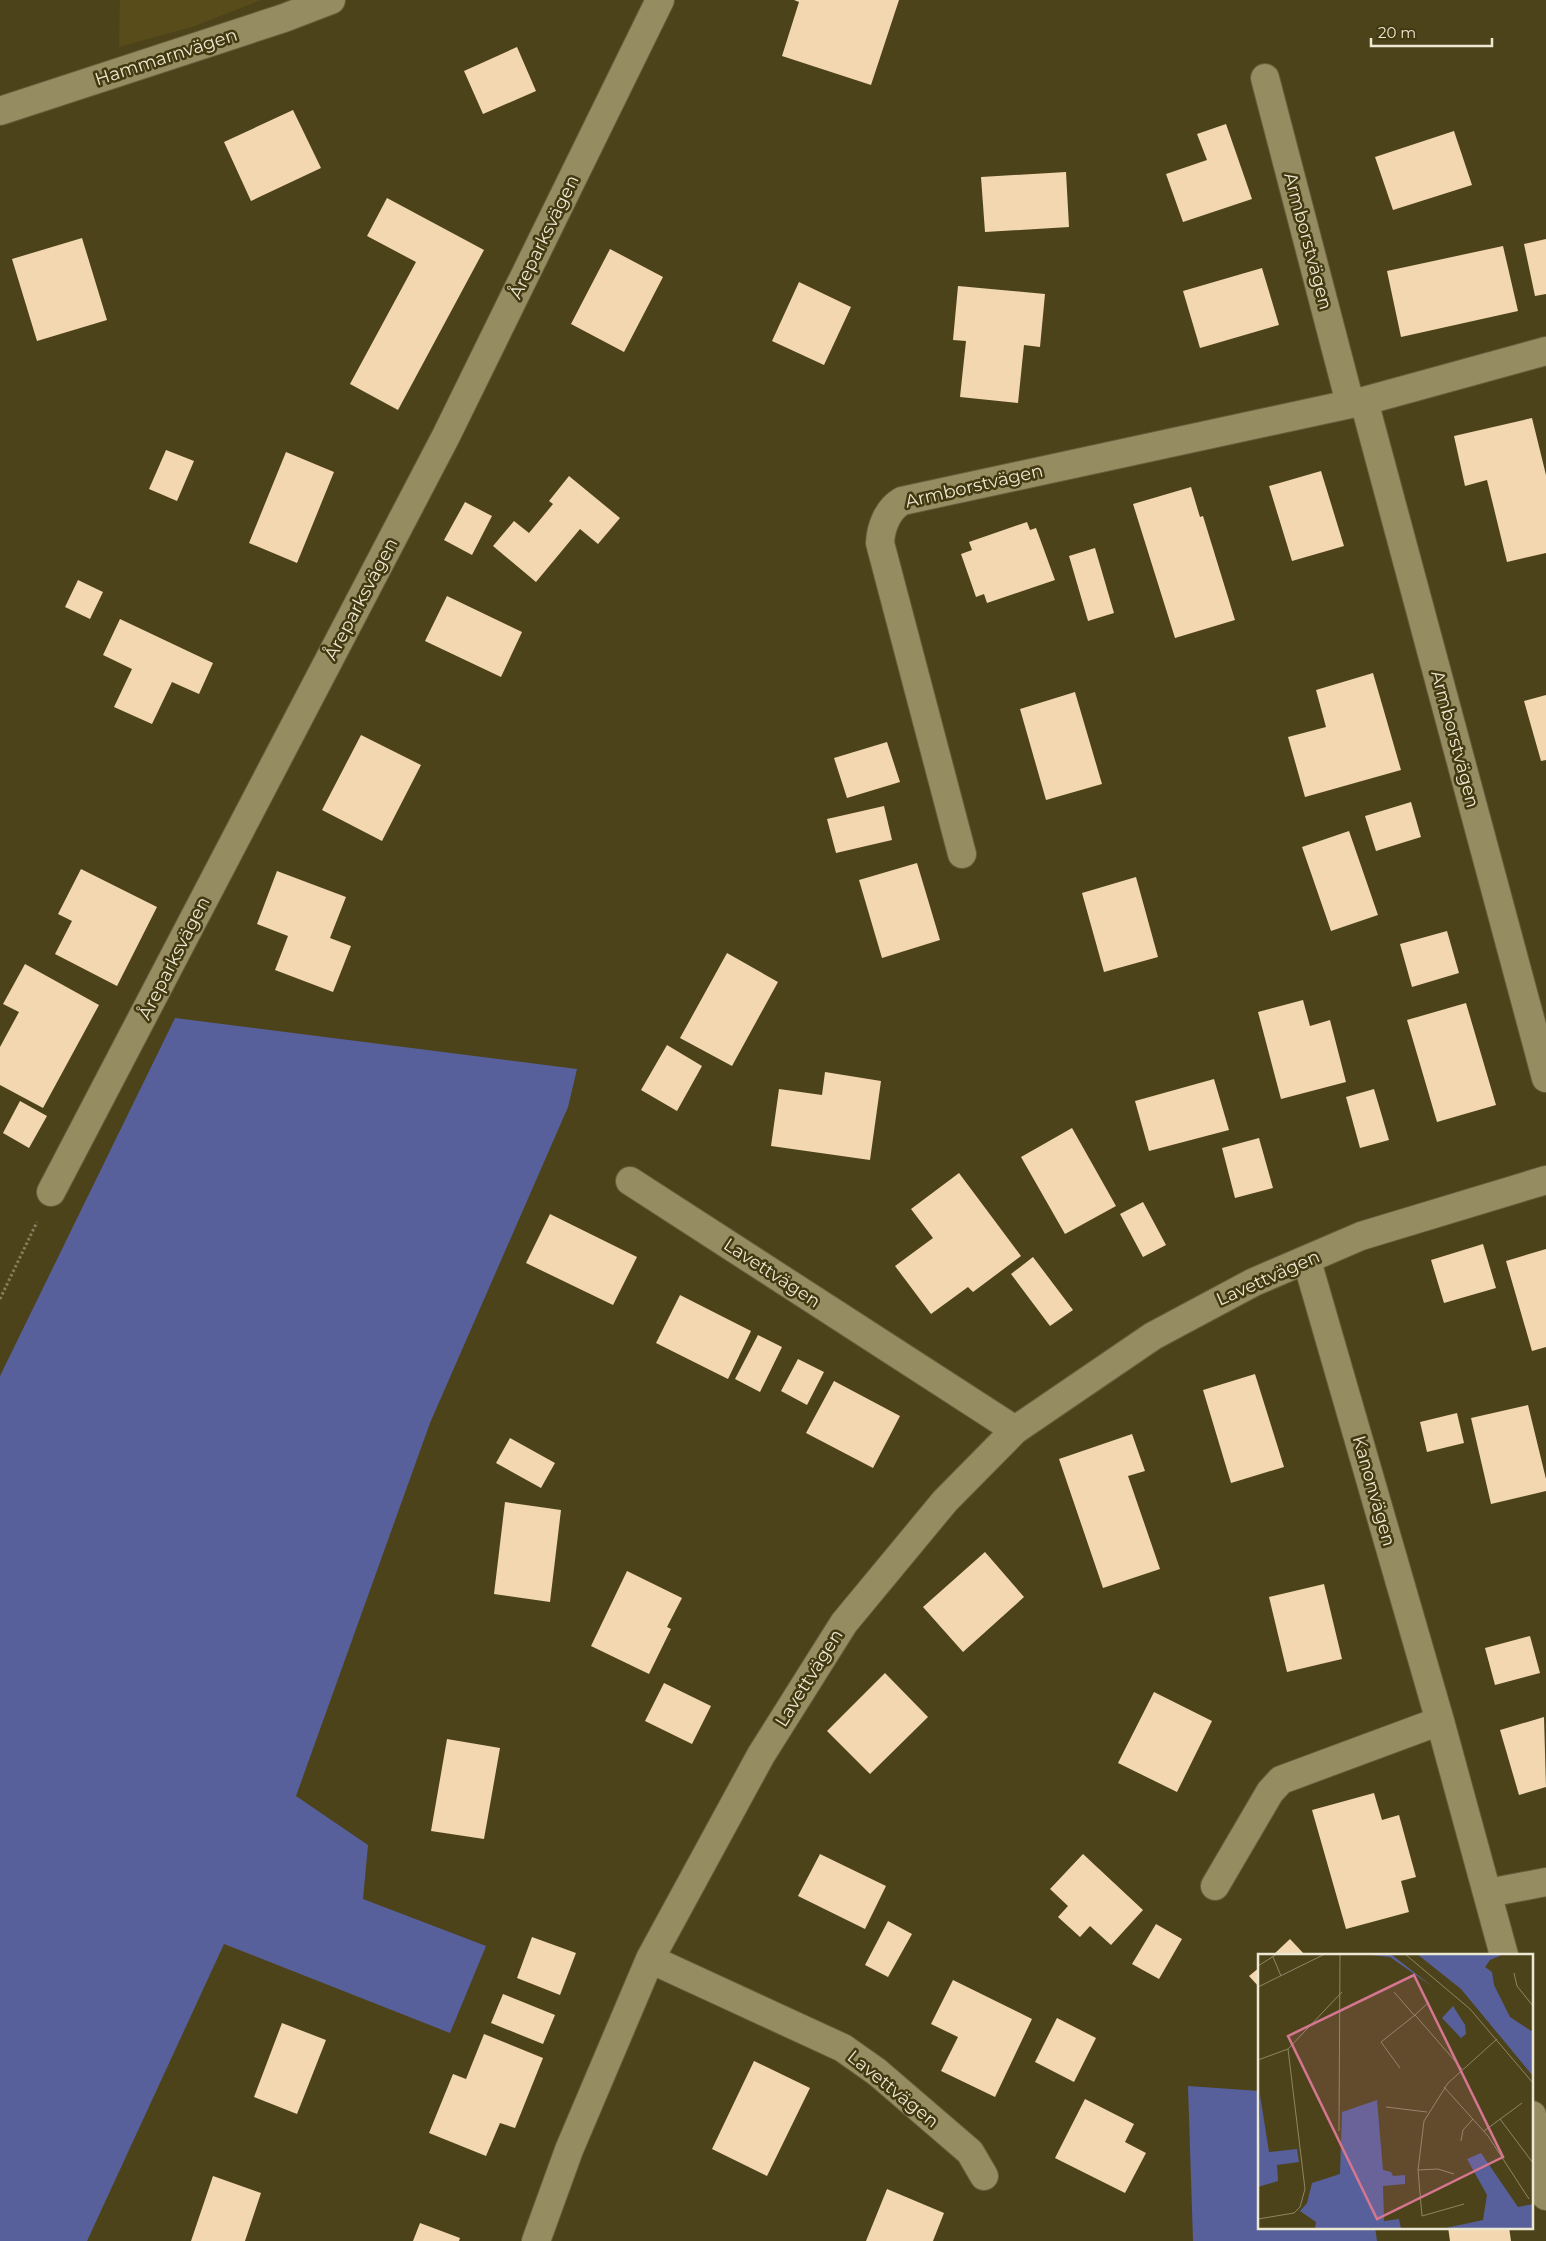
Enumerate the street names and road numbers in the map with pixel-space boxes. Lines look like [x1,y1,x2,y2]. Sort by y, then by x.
street label: Hammarnvägen [92,24,240,90]
street label: Armborstvägen [1279,170,1337,312]
street label: Åreparksvägen [504,171,583,303]
street label: Armborstvägen [903,459,1045,513]
street label: Åreparksvägen [319,534,402,664]
street label: Armborstvägen [1426,668,1484,810]
street label: Åreparksvägen [133,892,214,1023]
street label: Lavettvägen [719,1234,825,1312]
street label: Lavettvägen [1213,1245,1323,1311]
street label: Kanonvägen [1348,1433,1400,1549]
street label: Lavettvägen [770,1625,848,1731]
street label: Lavettvägen [843,2046,943,2132]

